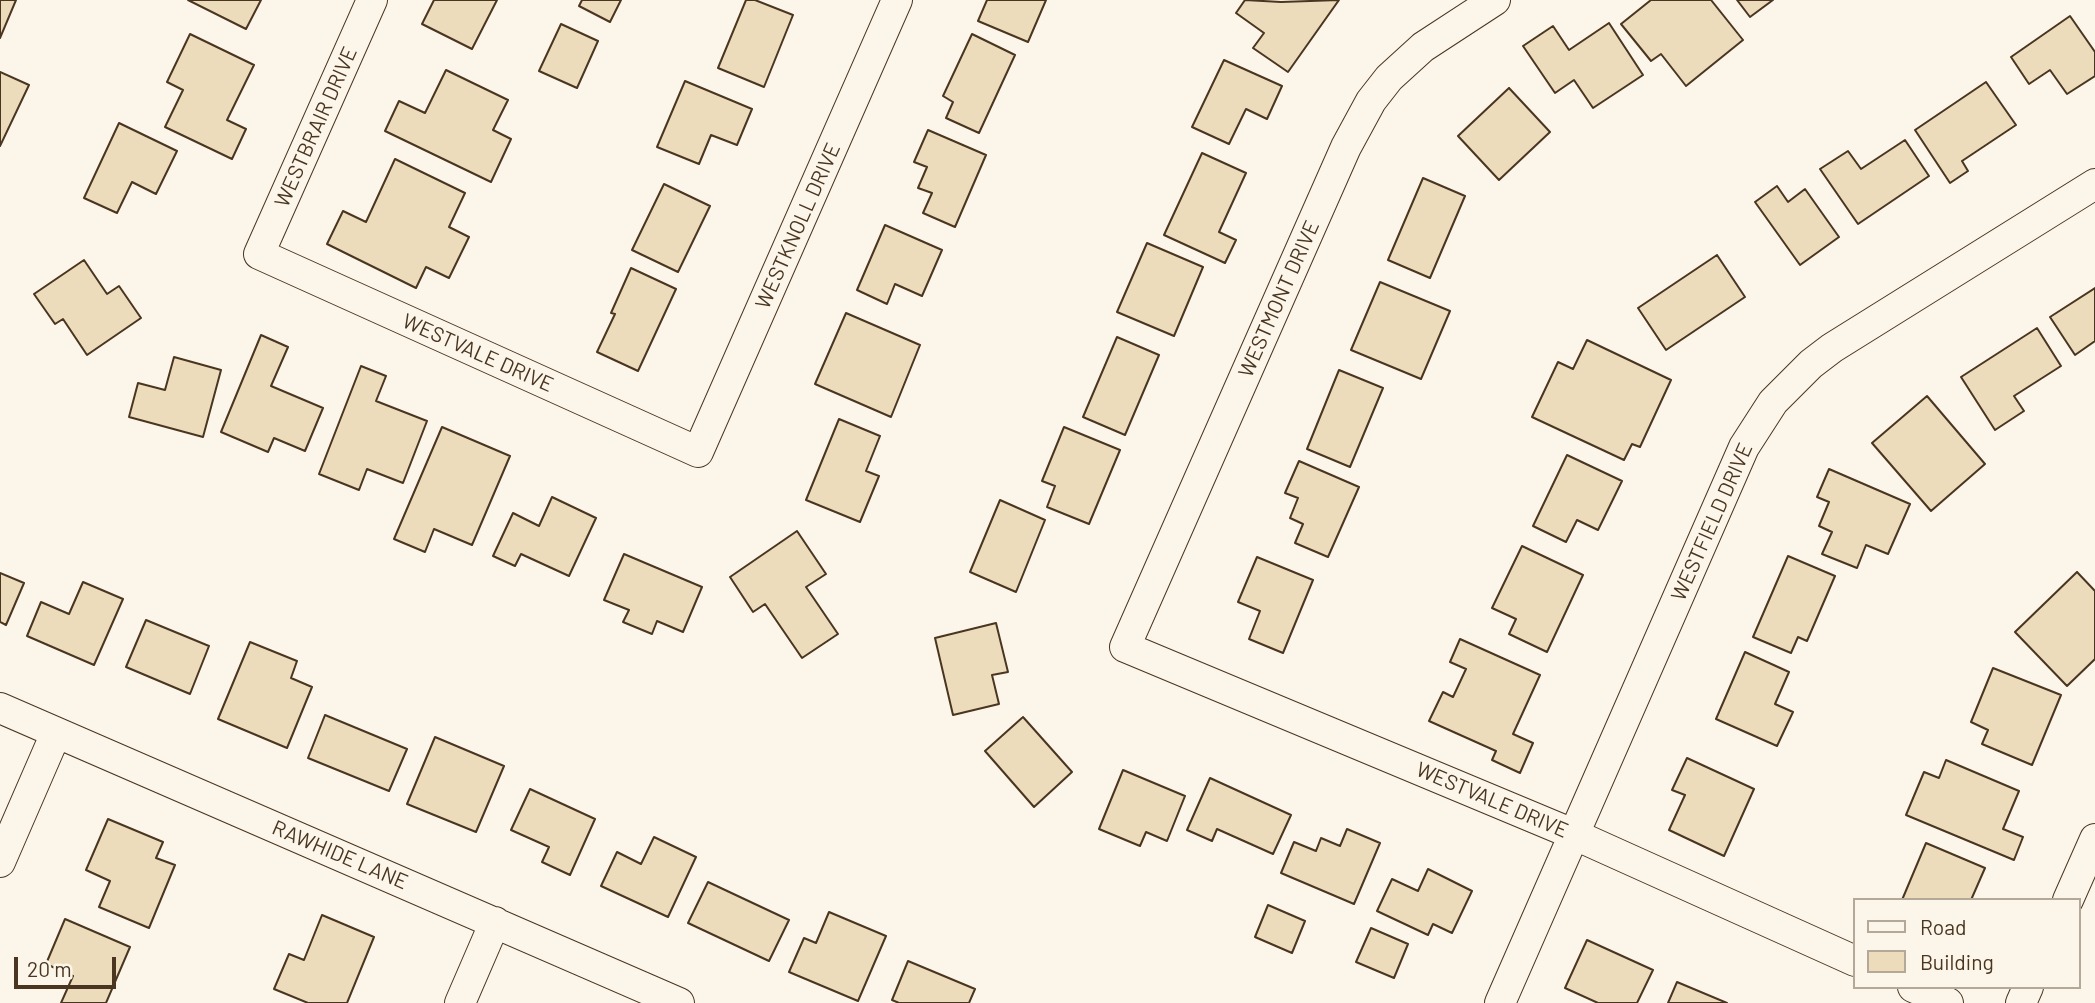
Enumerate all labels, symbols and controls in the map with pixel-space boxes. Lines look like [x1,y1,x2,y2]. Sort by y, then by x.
street label: WESTBRAIR DRIVE [269,43,363,211]
street label: WESTKNOLL DRIVE [750,139,846,313]
street label: WESTMONT DRIVE [1233,217,1325,381]
street label: WESTVALE DRIVE [399,308,557,398]
street label: WESTFIELD DRIVE [1666,439,1758,605]
street label: WESTVALE DRIVE [1412,757,1572,843]
street label: RAWHIDE LANE [268,815,412,895]
legend [1854,898,2081,989]
text: Road [1920,914,1966,939]
scale bar [18,944,119,988]
text: Building [1920,949,1994,974]
text: 20 m [27,956,72,981]

